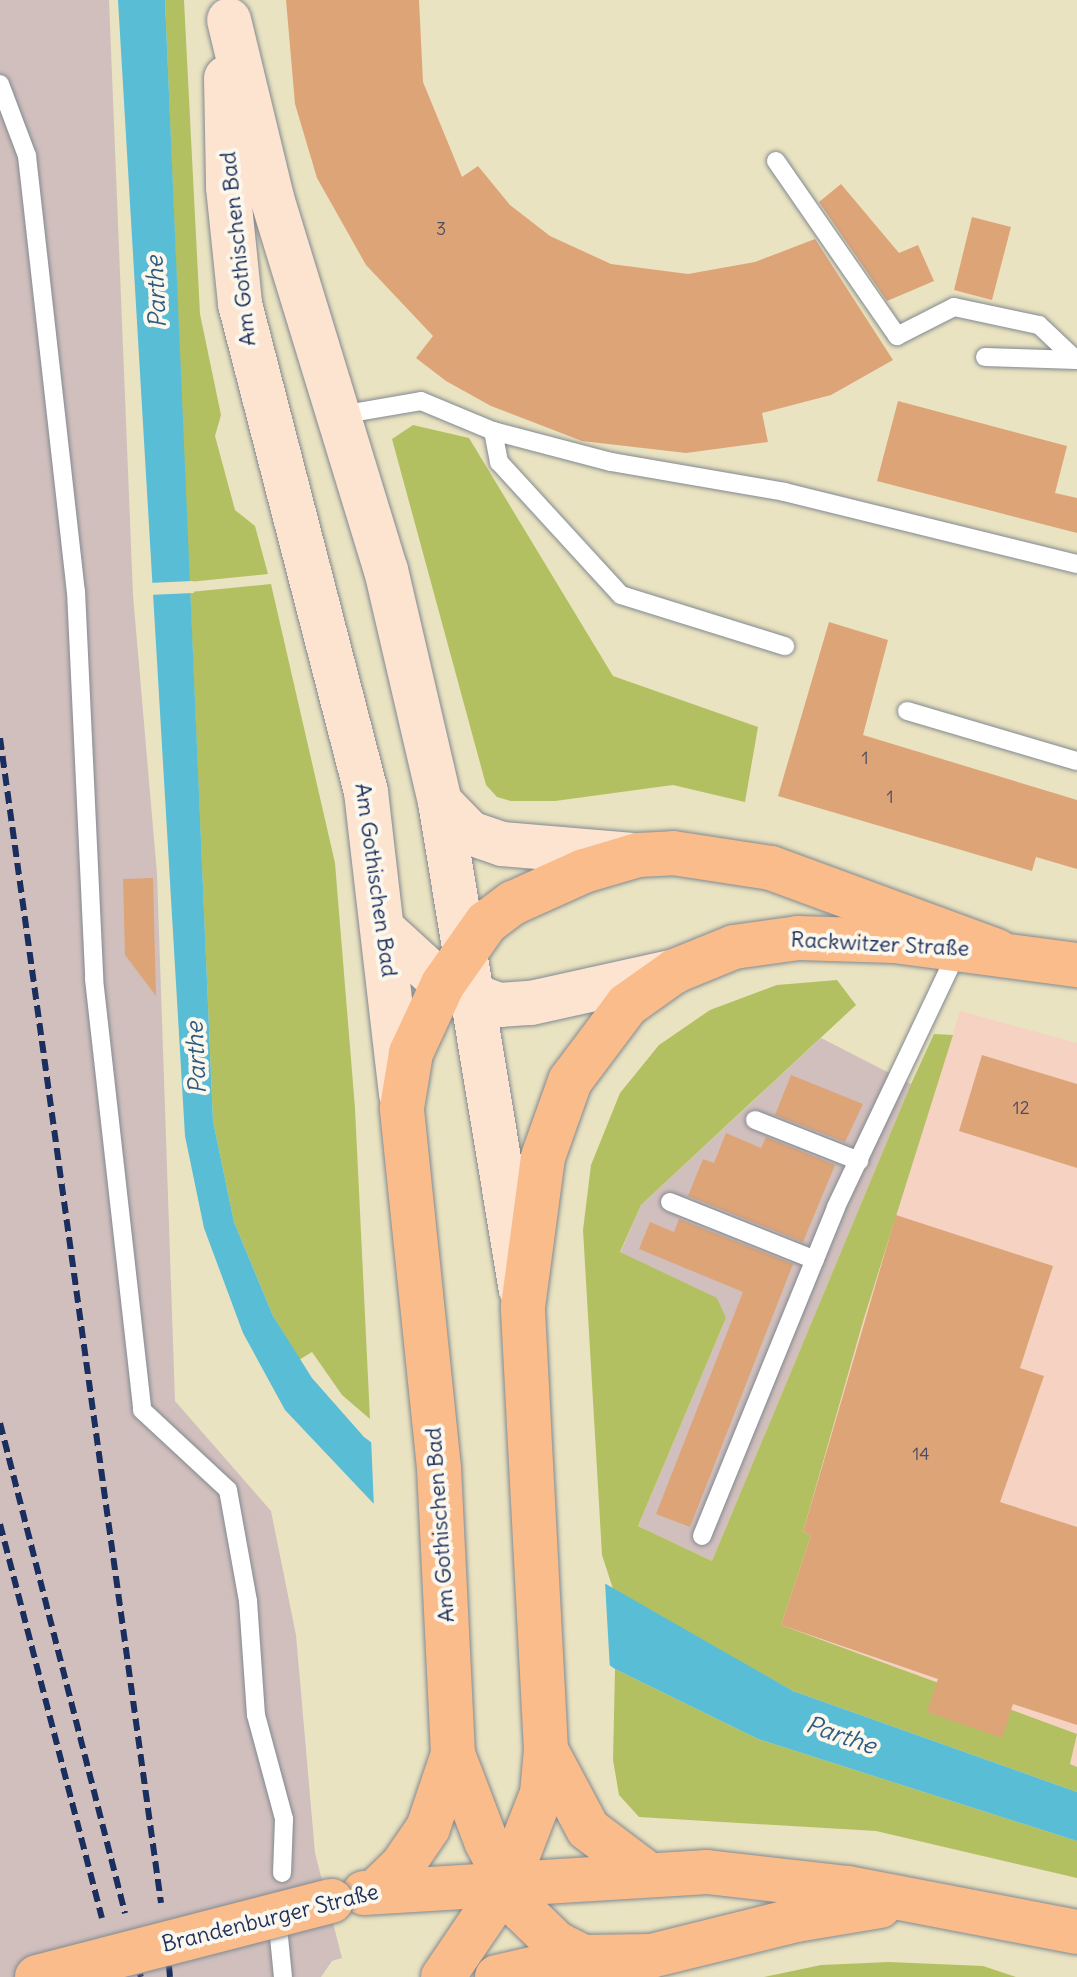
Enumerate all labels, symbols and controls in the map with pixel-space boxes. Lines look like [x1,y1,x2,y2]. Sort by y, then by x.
street label: Am Gothischen Bad [215,150,261,348]
house number: 3 [436,218,446,240]
water label: Parthe [140,255,172,329]
house number: 1 [861,747,869,769]
street label: Am Gothischen Bad [349,781,403,979]
house number: 1 [886,786,894,808]
street label: Rackwitzer Straße [790,926,970,962]
water label: Parthe [180,1021,212,1095]
house number: 12 [1012,1097,1030,1119]
street label: Am Gothischen Bad [420,1427,460,1623]
house number: 14 [912,1443,930,1465]
water label: Parthe [802,1710,880,1760]
street label: Brandenburger Straße [159,1878,381,1958]

